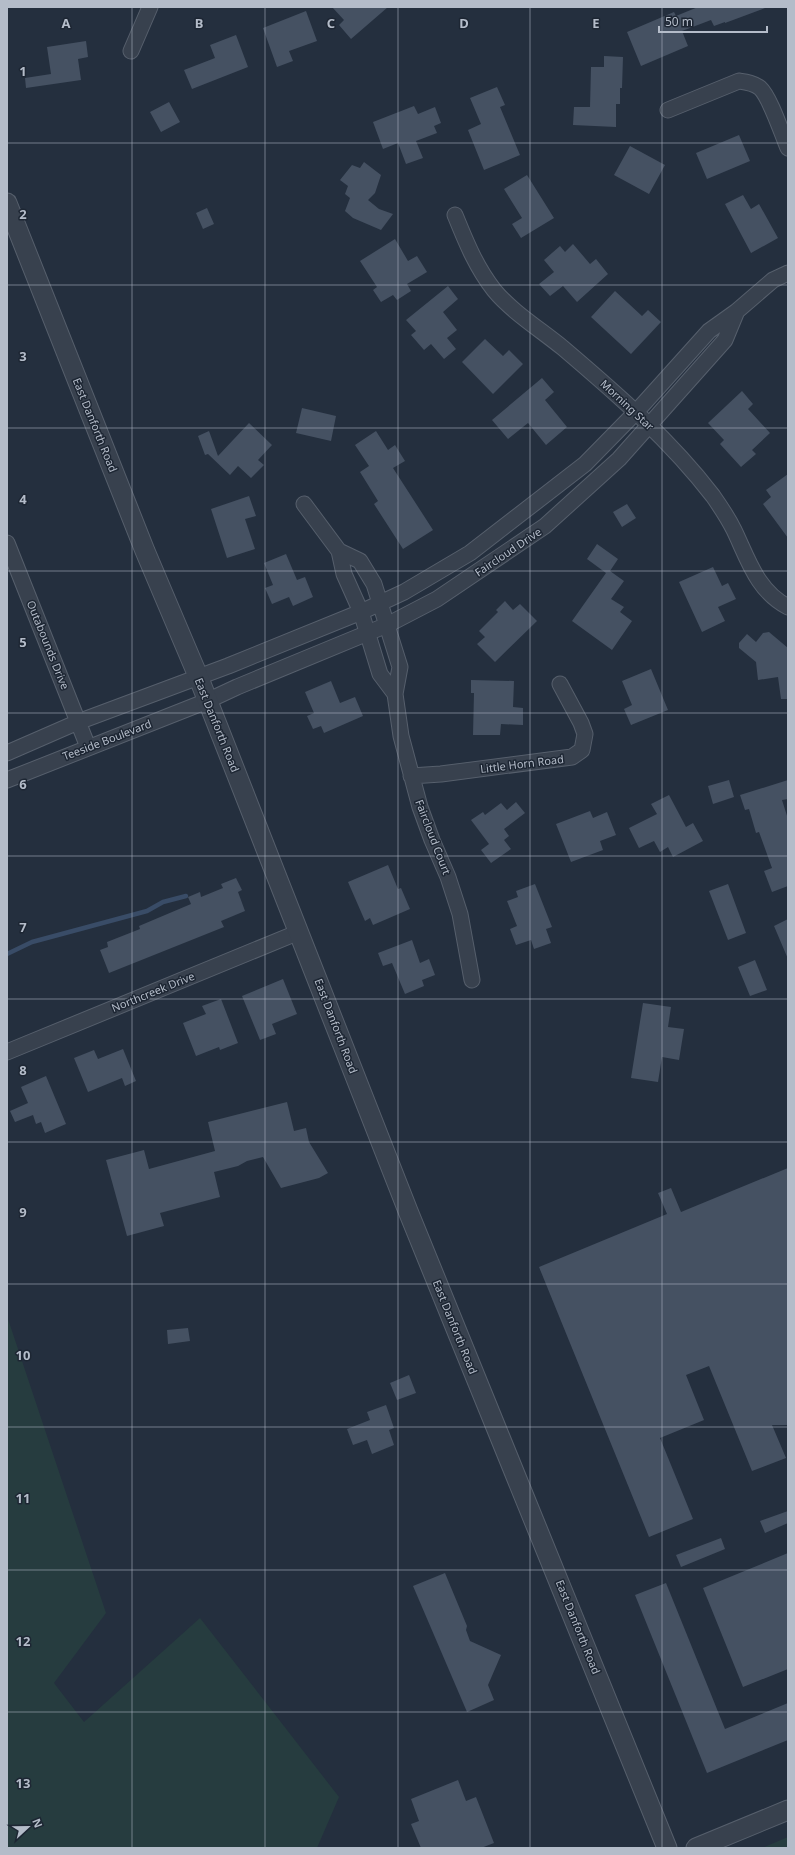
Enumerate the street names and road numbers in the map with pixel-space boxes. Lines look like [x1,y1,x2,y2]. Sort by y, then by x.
street label: East Danforth Road [70,375,121,474]
street label: Morning Star [597,376,658,434]
street label: Faircloud Drive [471,524,544,579]
street label: Outabounds Drive [24,598,73,692]
street label: East Danforth Road [192,675,243,774]
street label: Teeside Boulevard [60,716,153,763]
street label: Little Horn Road [479,751,564,776]
street label: Faircloud Court [412,797,455,876]
street label: Northcreek Drive [109,968,197,1015]
street label: East Danforth Road [311,976,361,1075]
street label: East Danforth Road [430,1277,481,1376]
street label: East Danforth Road [553,1577,604,1676]

